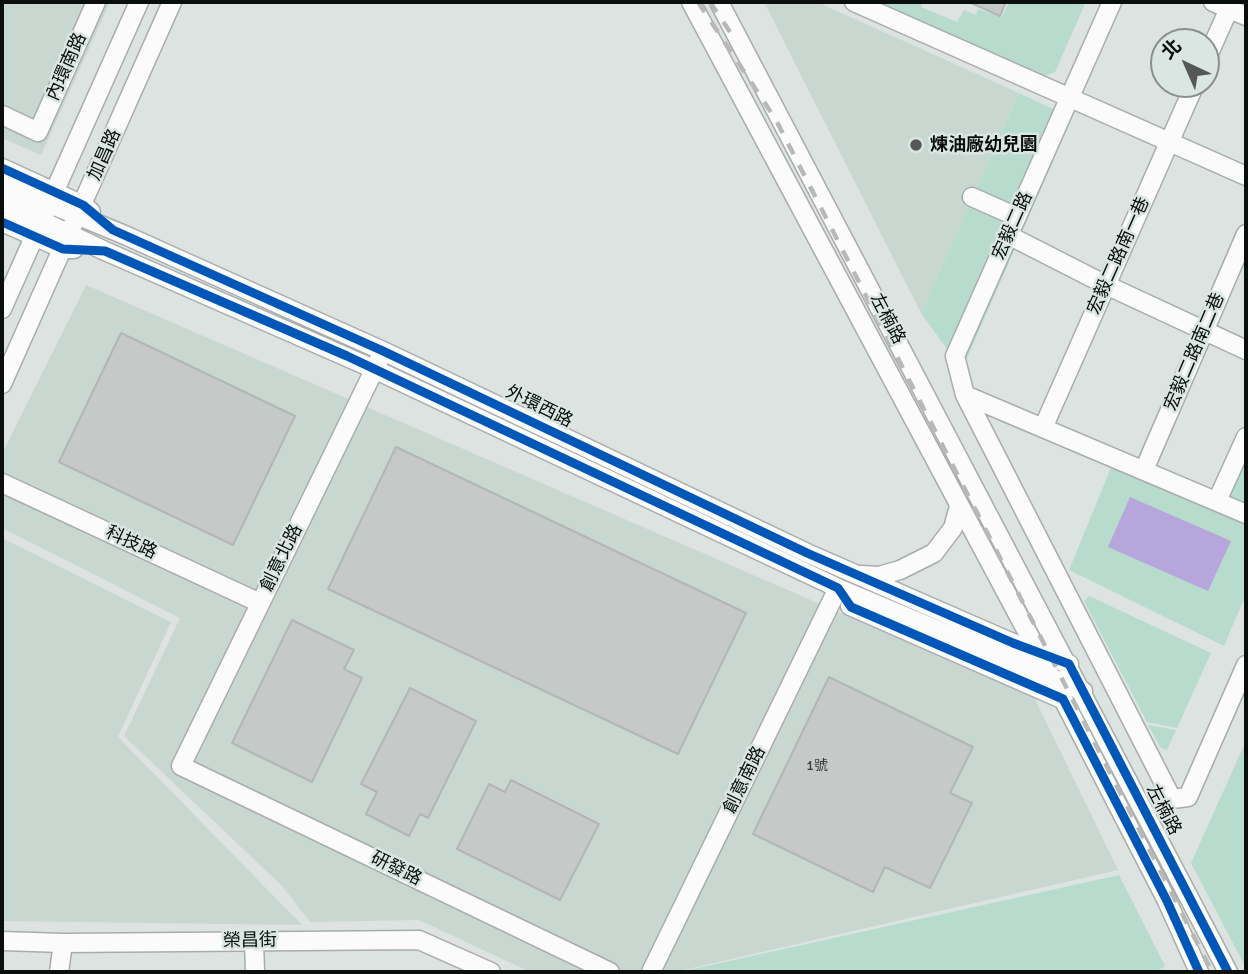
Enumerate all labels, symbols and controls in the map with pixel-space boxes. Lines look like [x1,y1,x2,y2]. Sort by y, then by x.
north arrow [1150,28,1220,98]
street label: 內環南路 [42,30,92,104]
text: 北 [1157,34,1187,65]
street label: 加昌路 [84,126,126,184]
place label: 煉油廠幼兒園 [930,134,1038,156]
marker: 煉油廠幼兒園 [908,137,924,153]
street label: 宏毅二路 [988,189,1038,263]
street label: 宏毅二路南一巷 [1084,194,1154,318]
street label: 左楠路 [865,290,909,348]
street label: 宏毅二路南二巷 [1160,290,1230,414]
street label: 外環西路 [502,382,576,432]
street label: 創意北路 [257,521,307,595]
street label: 科技路 [102,522,160,564]
street label: 創意南路 [720,743,770,817]
house number: 1號 [806,758,828,774]
street label: 左楠路 [1141,781,1185,839]
street label: 研發路 [367,847,425,891]
street label: 榮昌街 [223,930,277,952]

